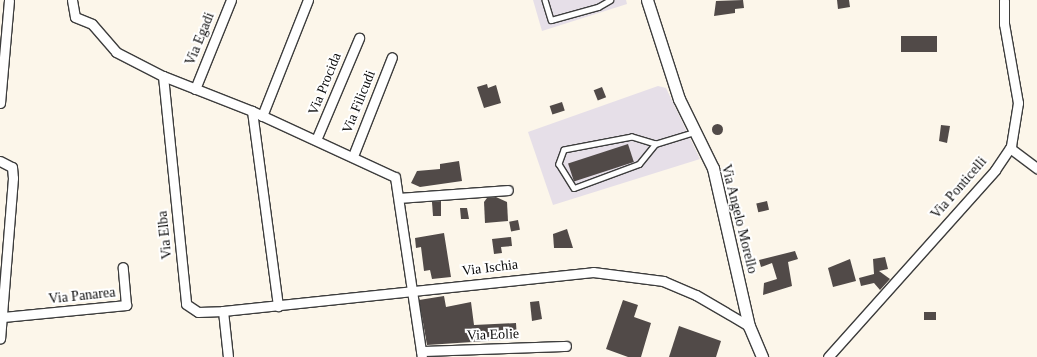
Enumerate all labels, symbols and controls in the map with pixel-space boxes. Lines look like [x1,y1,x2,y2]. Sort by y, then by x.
street label: Via Egadi [182,10,218,68]
street label: Via Procida [305,50,345,118]
street label: Via Filicudi [339,68,379,136]
street label: Via Ponticelli [928,154,990,222]
street label: Via Angelo Morello [717,162,761,276]
street label: Via Elba [154,210,176,260]
street label: Via Ischia [461,256,519,280]
street label: Via Panarea [48,284,116,308]
street label: Via Eolie [467,326,519,344]

